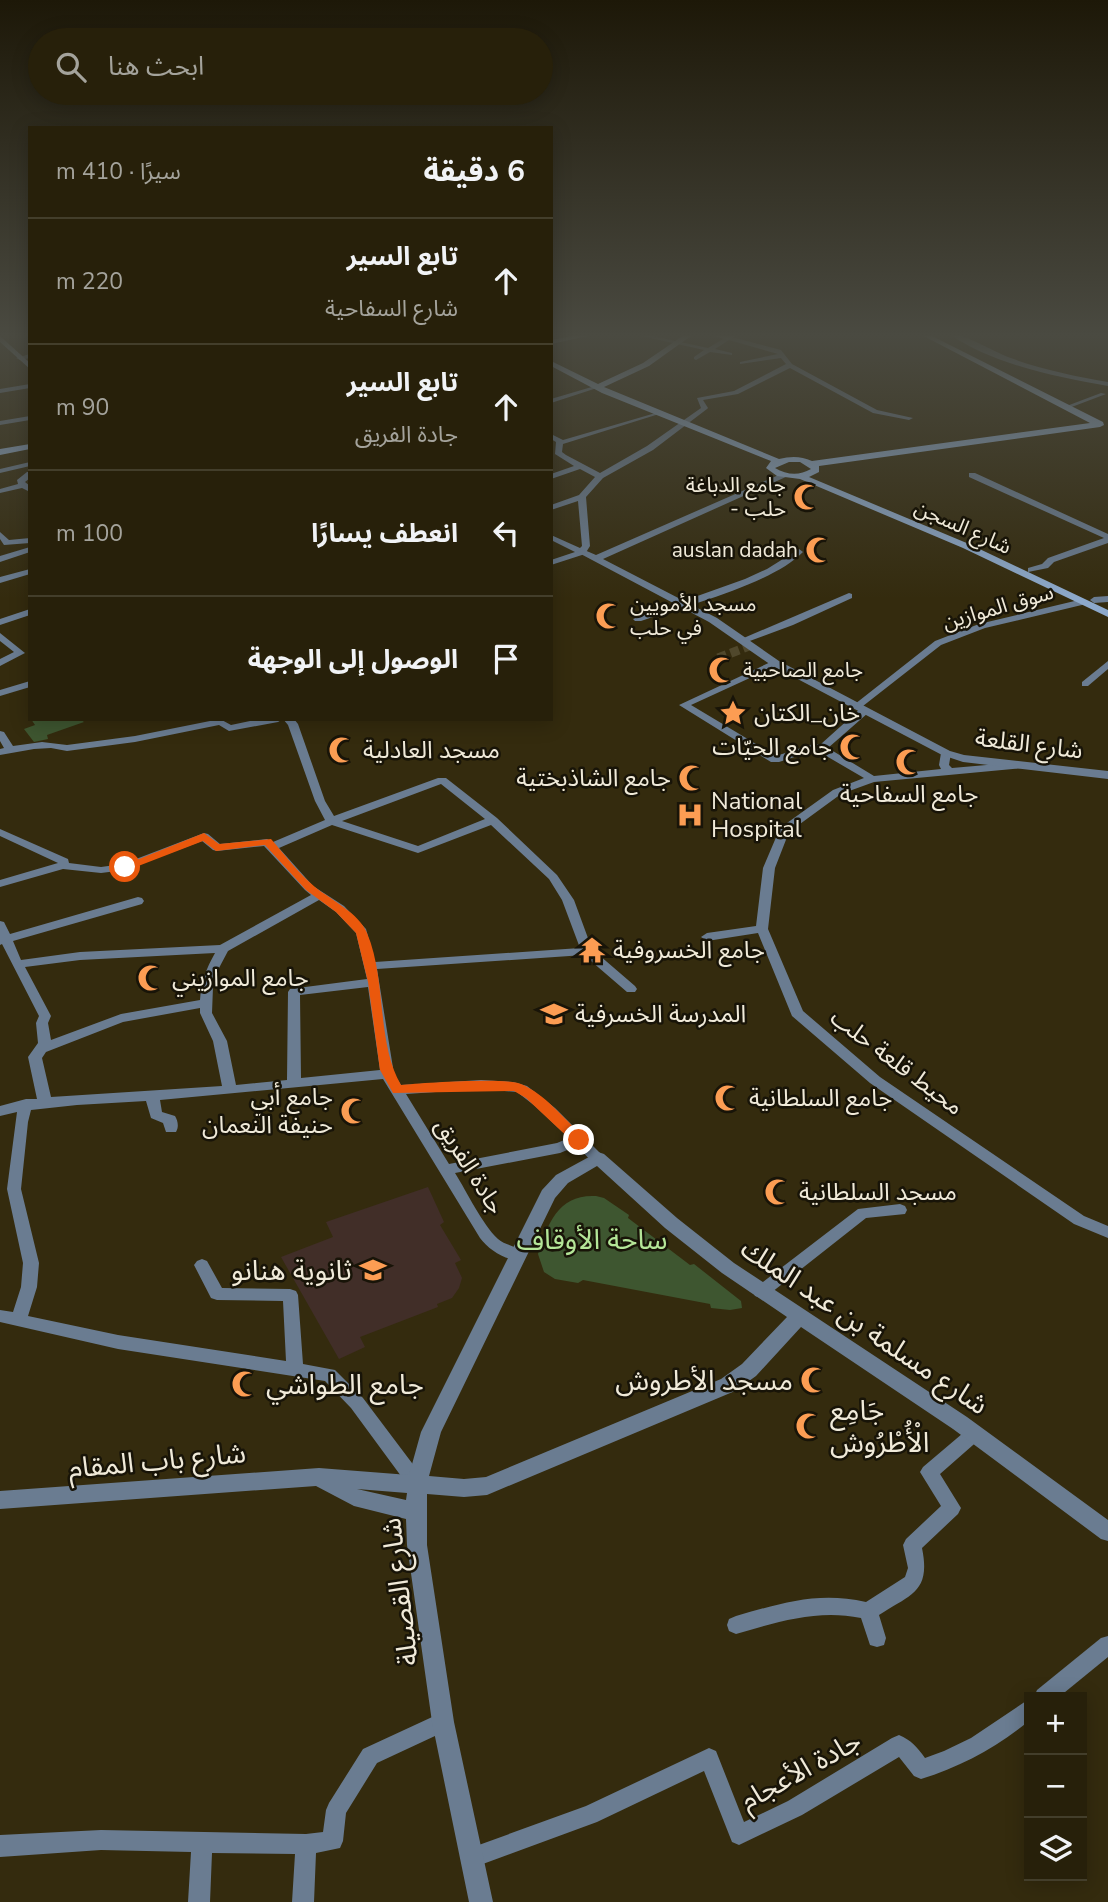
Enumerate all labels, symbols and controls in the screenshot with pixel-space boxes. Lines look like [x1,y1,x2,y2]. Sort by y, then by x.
search box [28,28,553,105]
icon: search [52,48,90,86]
text: ابحث هنا [108,49,204,84]
text: 6 دقيقة [423,151,525,192]
text: سيرًا · 410 m [56,156,181,187]
text: تابع السير [347,239,458,274]
icon: ahead [487,262,525,300]
text: 220 m [56,266,123,297]
text: شارع السفاحية [325,293,458,324]
text: تابع السير [347,365,458,400]
icon: ahead [487,388,525,426]
text: 90 m [56,392,109,423]
text: جادة الفريق [355,419,458,450]
place label: جامع الدباغة - حلب [686,471,786,523]
mosque icon: جامع الدباغة - حلب [792,482,822,512]
street label: شارع السجن [910,493,1016,562]
icon: left [487,514,525,552]
text: انعطف يسارًا [311,516,458,551]
text: 100 m [56,518,123,549]
mosque icon: auslan dadah [804,535,834,565]
place label: auslan dadah [672,536,798,564]
street label: سوق الموازين [939,578,1057,636]
place label: مسجد الأمويين في حلب [630,590,756,644]
mosque icon: مسجد الأمويين في حلب [594,601,624,631]
icon: arrive [487,640,525,678]
text: الوصول إلى الوجهة [248,642,458,677]
mosque icon: جامع الصاحبية [707,655,737,685]
place label: جامع الصاحبية [743,656,863,685]
place label: خان_الكتان [754,697,860,729]
place icon: خان_الكتان [718,698,748,728]
street label: شارع القلعة [973,722,1085,767]
place label: جامع الحيّات [712,731,832,764]
mosque icon: جامع الحيّات [838,732,868,762]
place label: مسجد العادلية [363,734,500,766]
mosque icon: مسجد العادلية [327,735,357,765]
mosque icon: جامع السفاحية [894,747,924,777]
place label: جامع الشاذبختية [516,762,671,795]
mosque icon: جامع الشاذبختية [677,763,707,793]
place label: جامع السفاحية [840,778,978,811]
place label: National Hospital [711,785,802,845]
hospital icon: National Hospital [675,800,705,830]
route start [109,851,140,882]
place label: جامع الخسروفية [613,934,765,967]
temple icon: جامع الخسروفية [577,935,607,965]
place label: جامع الموازيني [172,962,309,997]
mosque icon: جامع الموازيني [136,963,166,993]
place label: المدرسة الخسرفية [575,998,746,1030]
school or university icon: المدرسة الخسرفية [539,999,569,1029]
street label: محيط قلعة حلب [824,1001,970,1123]
place label: جامع أبي حنيفة النعمان [202,1081,333,1141]
place label: جامع السلطانية [749,1082,892,1115]
mosque icon: جامع السلطانية [713,1083,743,1113]
mosque icon: جامع أبي حنيفة النعمان [339,1096,369,1126]
street label: جادة الفريق [428,1112,512,1220]
route end [563,1124,594,1155]
place label: مسجد السلطانية [799,1176,957,1208]
mosque icon: مسجد السلطانية [763,1177,793,1207]
park label: ساحة الأوقاف [516,1221,668,1259]
street label: شارع مسلمة بن عبد الملك [733,1230,996,1425]
place label: ثانوية هنانو [231,1252,352,1290]
school or university icon: ثانوية هنانو [358,1255,388,1285]
place label: مسجد الأطروش [615,1362,793,1400]
mosque icon: مسجد الأطروش [799,1365,829,1395]
place label: جامع الطواشي [266,1366,424,1405]
mosque icon: جامع الطواشي [230,1369,260,1399]
place label: جَامِع الْأُطْرُوش [830,1392,929,1462]
mosque icon: جَامِع الْأُطْرُوش [794,1411,824,1441]
street label: شارع باب المقام [67,1434,248,1489]
street label: شارع القصيلة [372,1516,429,1668]
map controls [1024,1692,1087,1881]
button: + [1024,1692,1087,1755]
street label: جادة الأعجام [733,1722,868,1821]
button: − [1024,1755,1087,1818]
button: layers [1024,1818,1087,1881]

